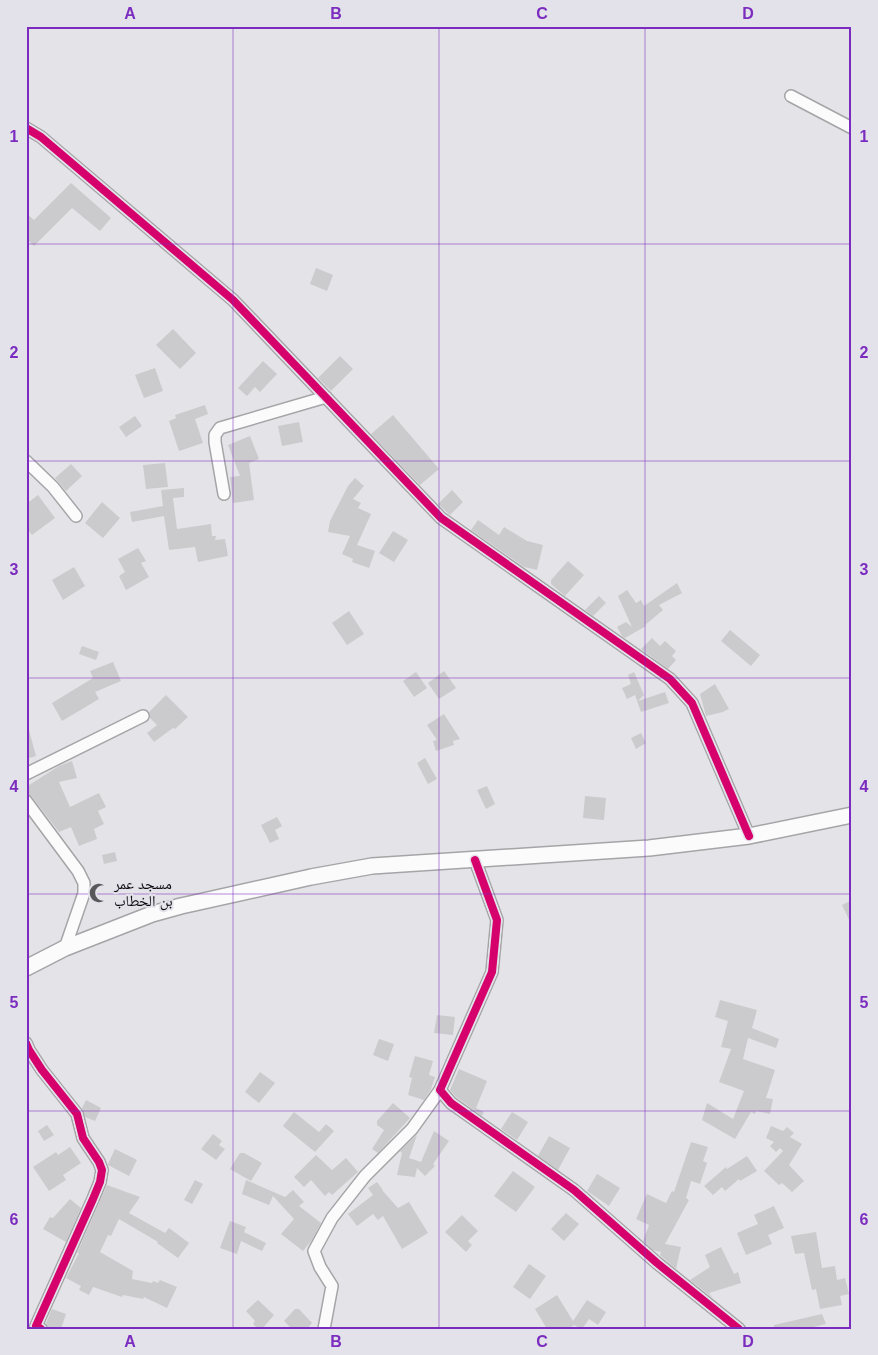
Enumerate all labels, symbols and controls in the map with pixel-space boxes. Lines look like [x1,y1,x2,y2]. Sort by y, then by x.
text: A [124,5,136,22]
text: B [330,5,342,22]
text: C [536,5,548,22]
text: D [742,5,754,22]
text: 1 [10,128,19,145]
text: 1 [860,128,869,145]
text: 2 [10,344,19,361]
text: 2 [860,344,869,361]
text: 3 [10,561,19,578]
text: 3 [860,561,869,578]
text: 4 [10,778,19,795]
text: 4 [860,778,869,795]
place label: مسجد عمر بن الخطاب [113,875,173,911]
mosque icon: مسجد عمر بن الخطاب [88,882,110,904]
text: 5 [10,994,19,1011]
text: 5 [860,994,869,1011]
text: 6 [10,1211,19,1228]
text: 6 [860,1211,869,1228]
text: A [124,1333,136,1350]
text: B [330,1333,342,1350]
text: C [536,1333,548,1350]
text: D [742,1333,754,1350]

